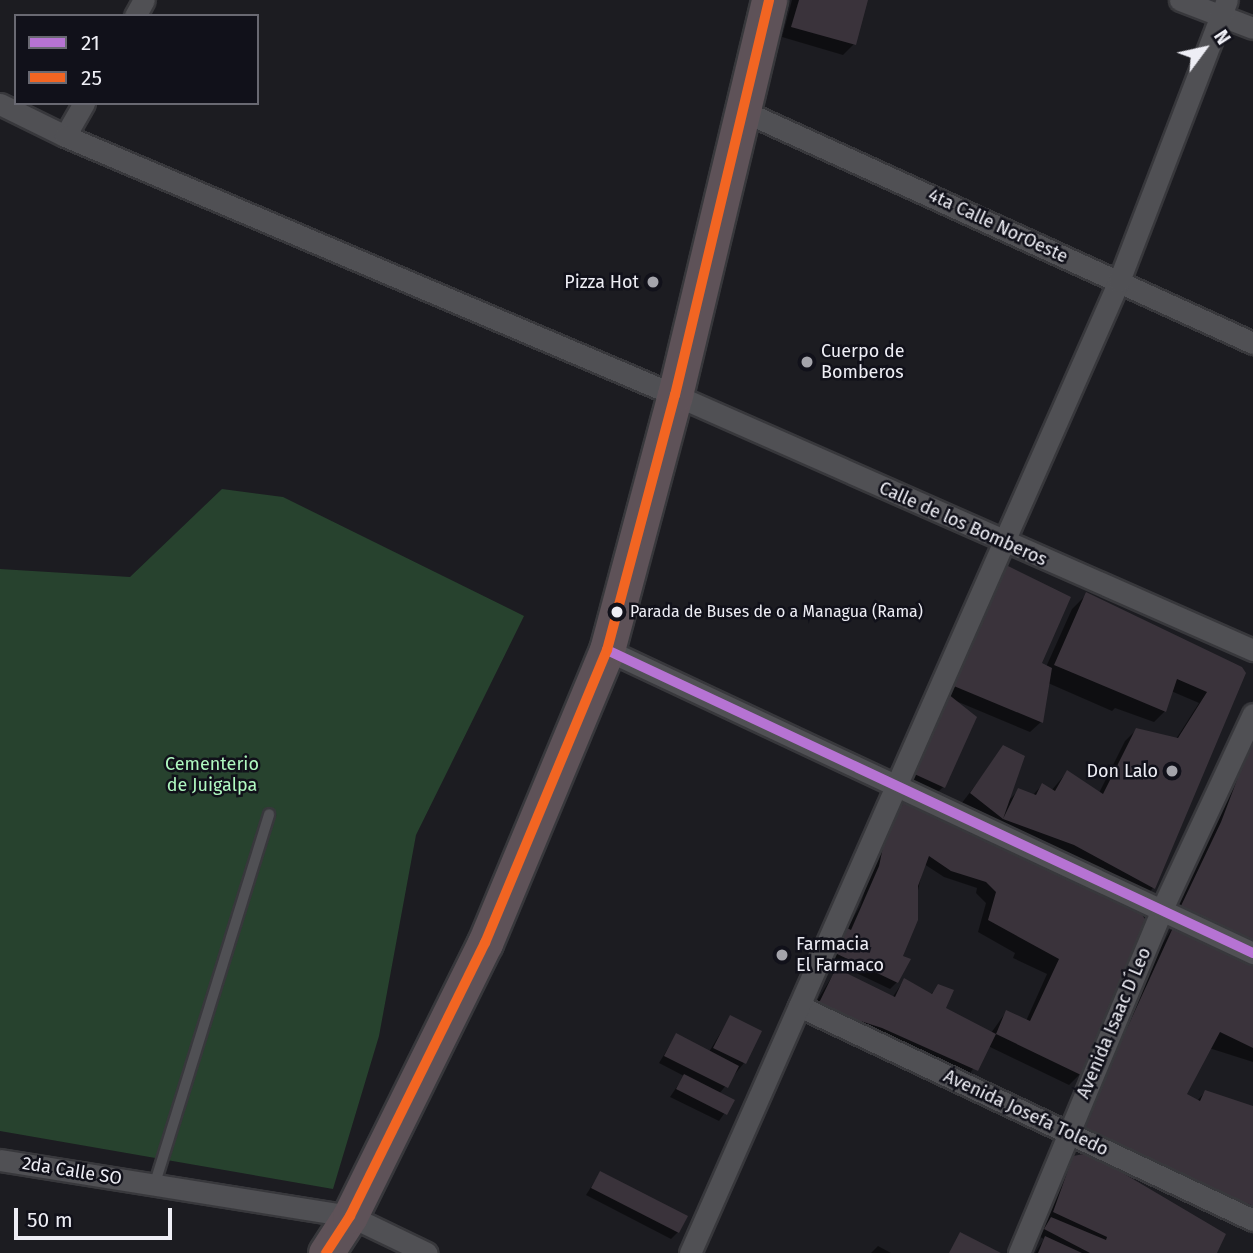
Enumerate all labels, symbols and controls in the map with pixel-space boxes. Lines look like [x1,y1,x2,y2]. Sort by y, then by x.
legend [14,14,259,105]
north arrow [1169,14,1239,84]
text: N [1209,26,1235,49]
text: 21 [81,30,100,56]
text: 25 [81,65,102,91]
street label: 4ta Calle NorOeste [925,184,1071,268]
place label: Pizza Hot [564,271,639,293]
marker: Pizza Hot [645,274,661,290]
place label: Cuerpo de Bomberos [821,341,905,384]
marker: Cuerpo de Bomberos [799,354,815,370]
street label: Calle de los Bomberos [876,477,1050,571]
place label: Parada de Buses de o a Managua (Rama) [630,602,923,622]
marker: Parada de Buses de o a Managua (Rama) [610,605,624,619]
park label: Cementerio de Juigalpa [165,754,259,796]
place label: Don Lalo [1086,760,1158,782]
marker: Don Lalo [1164,763,1180,779]
place label: Farmacia El Farmaco [796,934,884,976]
street label: Avenida Isaac D´Leo [1072,944,1156,1102]
marker: Farmacia El Farmaco [774,947,790,963]
street label: Avenida Josefa Toledo [940,1065,1112,1161]
street label: 2da Calle SO [21,1152,123,1190]
scale bar [18,1194,175,1238]
text: 50 m [27,1207,73,1233]

